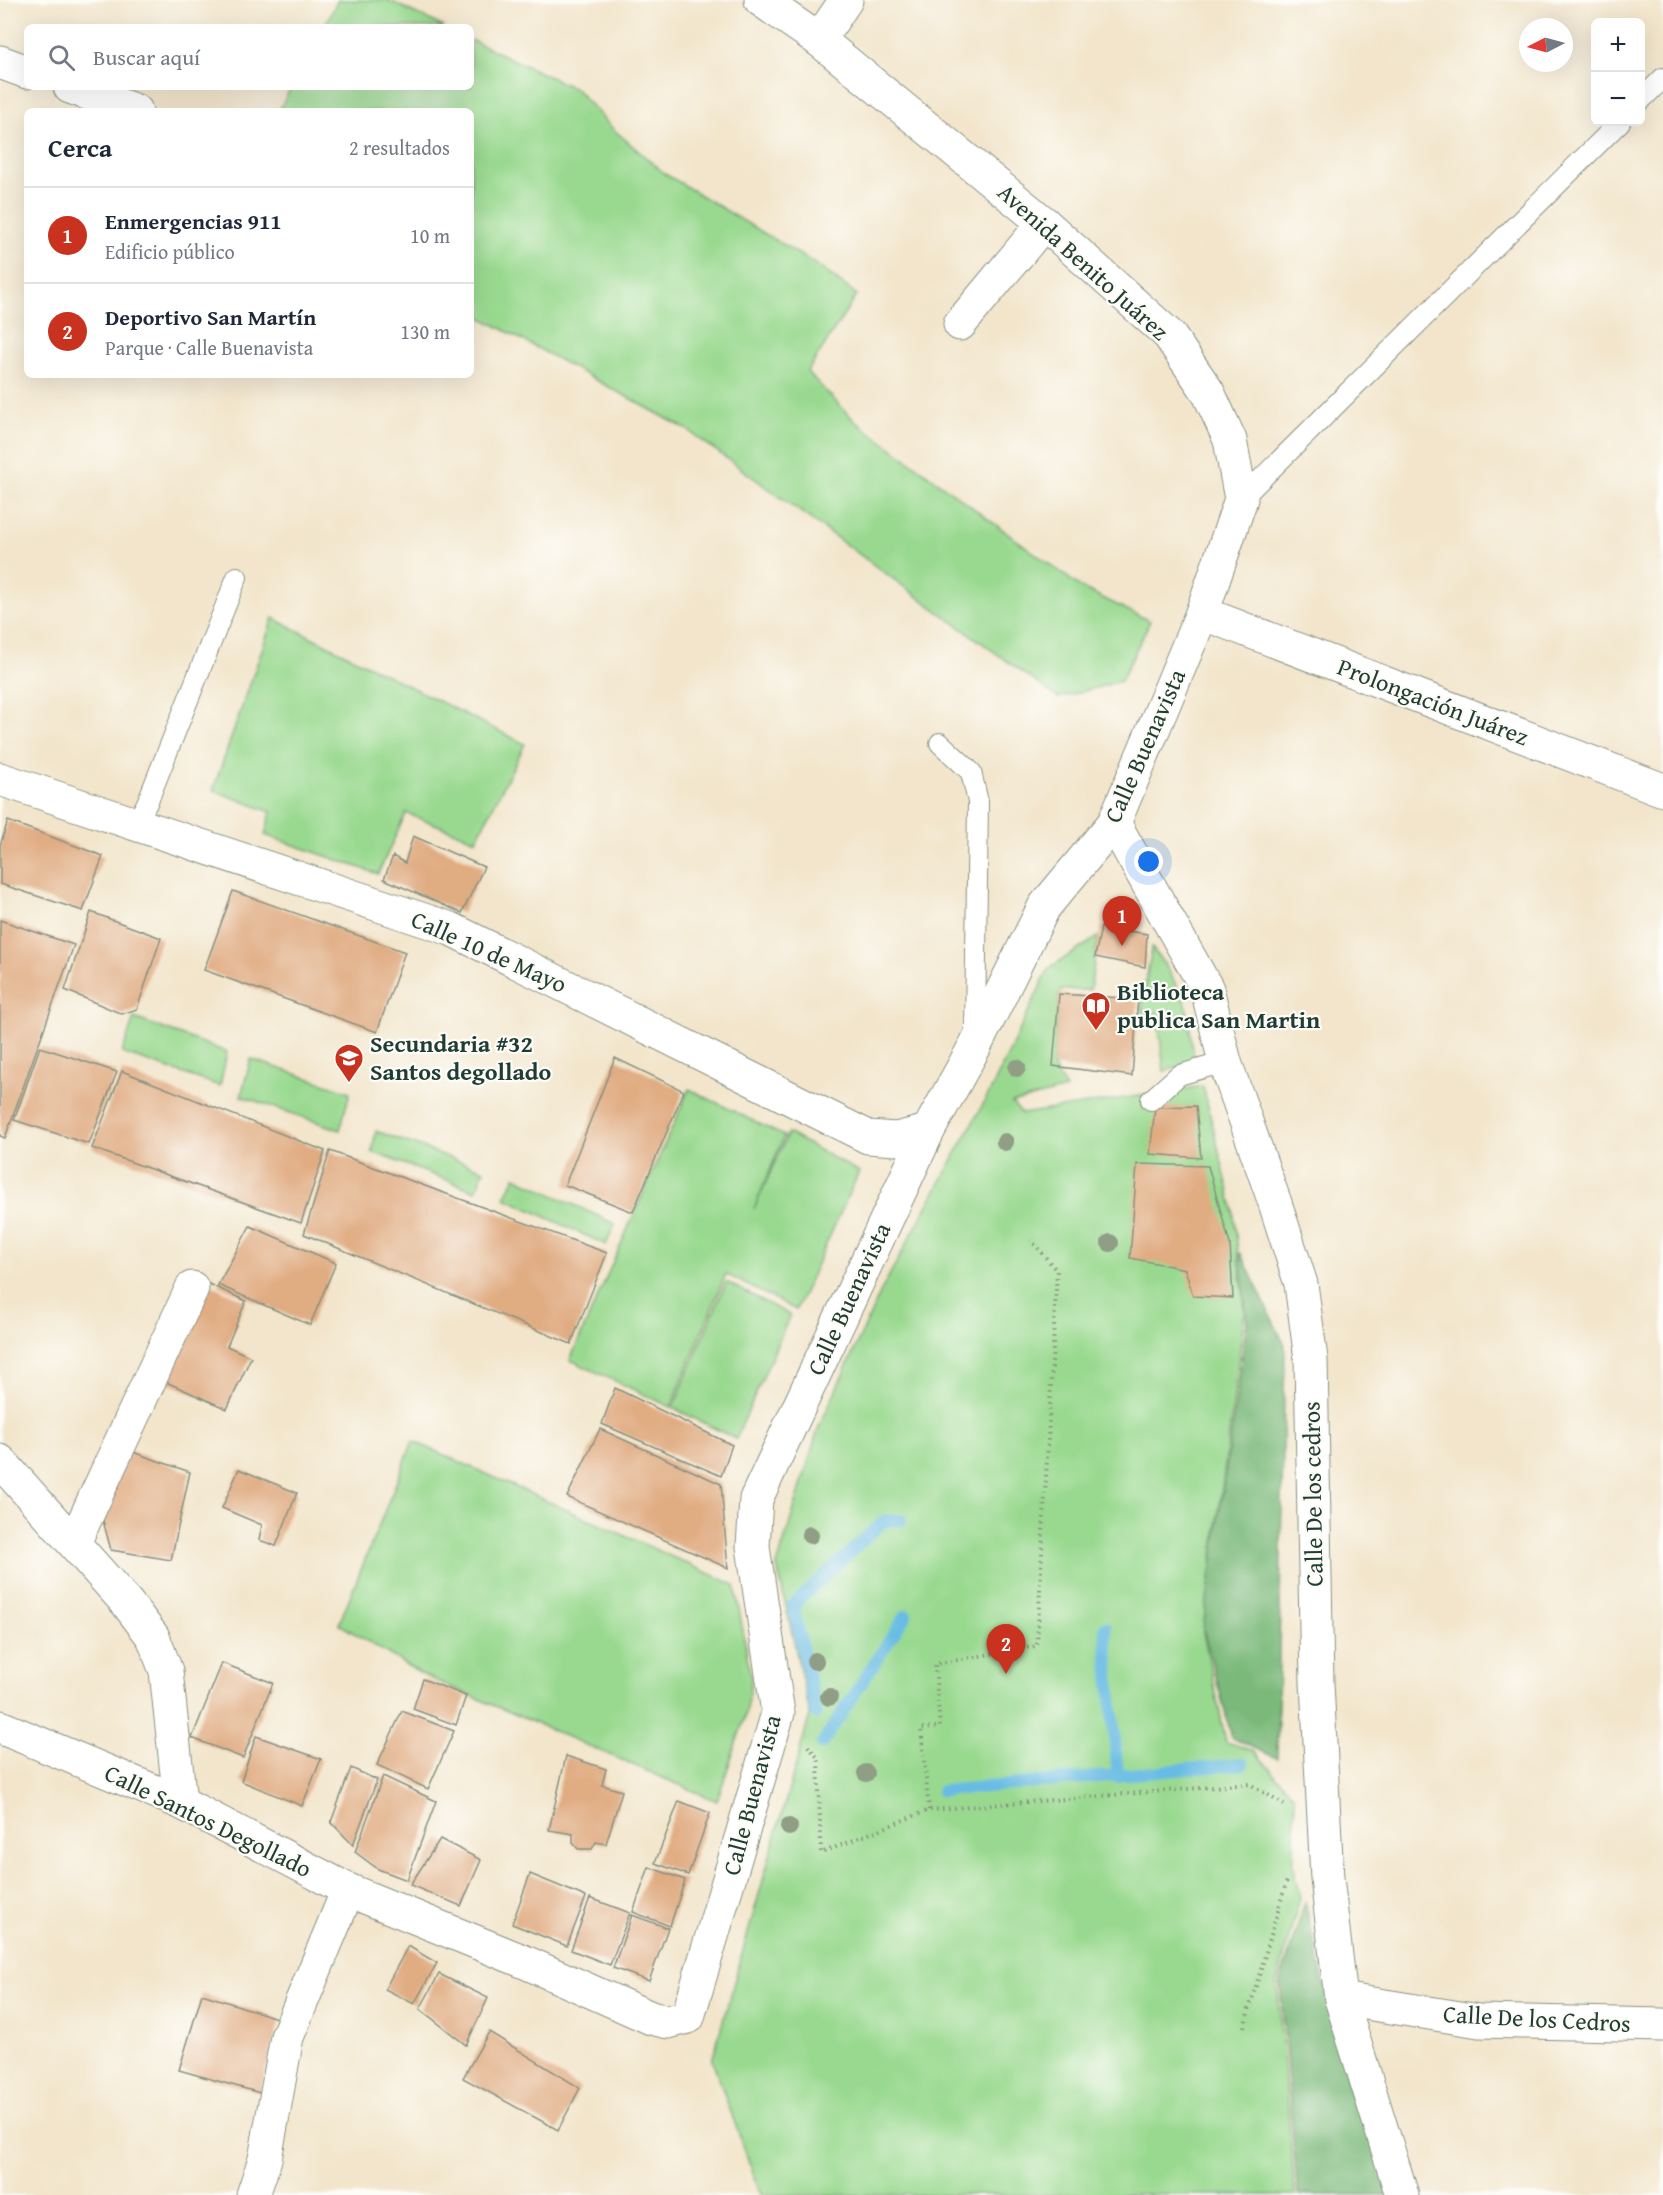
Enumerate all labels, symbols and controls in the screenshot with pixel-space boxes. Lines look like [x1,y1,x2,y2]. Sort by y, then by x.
north arrow [1519,18,1573,72]
map controls [1591,18,1645,126]
button: + [1591,18,1645,72]
search box [24,24,474,90]
icon: search [45,41,78,74]
text: Buscar aquí [93,41,200,73]
button: − [1591,72,1645,126]
text: Cerca [48,128,112,167]
text: 2 resultados [349,133,450,162]
street label: Avenida Benito Juárez [990,175,1177,348]
text: Enmergencias 911 [105,205,282,237]
text: 1 [62,221,73,250]
text: 10 m [410,221,450,250]
text: Edificio público [105,237,235,266]
text: Deportivo San Martín [105,301,316,333]
text: 2 [62,317,73,346]
text: 130 m [400,317,450,346]
text: Parque · Calle Buenavista [105,333,313,362]
street label: Prolongación Juárez [1333,649,1534,754]
street label: Calle Buenavista [1095,663,1194,828]
your location [1134,847,1163,876]
pin: 1 [1102,896,1142,946]
street label: Calle 10 de Mayo [406,902,573,1001]
place label: Biblioteca publica San Martin [1117,974,1320,1037]
library icon: Biblioteca publica San Martin [1080,990,1112,1032]
place label: Secundaria #32 Santos degollado [370,1026,551,1089]
school or university icon: Secundaria #32 Santos degollado [333,1042,365,1084]
street label: Calle Buenavista [798,1216,899,1381]
street label: Calle De los cedros [1293,1401,1332,1587]
pin: 2 [986,1624,1026,1674]
street label: Calle Buenavista [713,1710,790,1879]
street label: Calle Santos Degollado [99,1755,318,1886]
street label: Calle De los Cedros [1442,1996,1632,2041]

